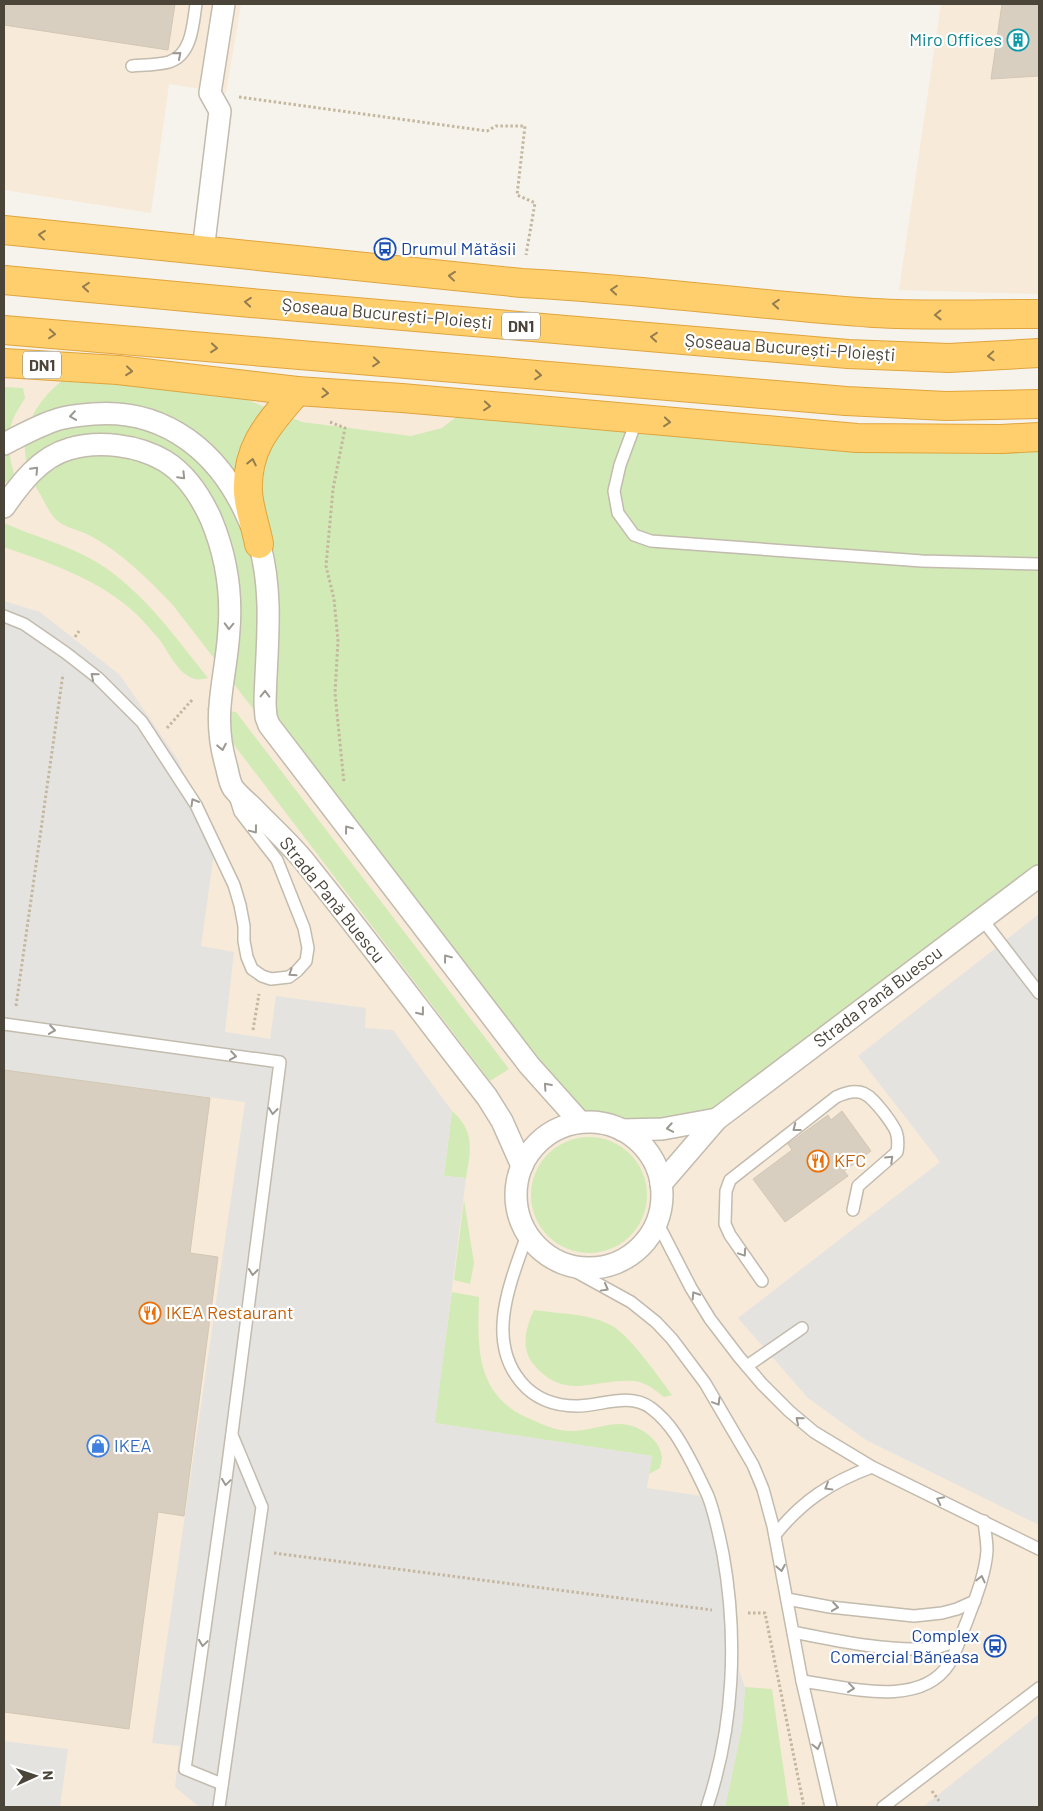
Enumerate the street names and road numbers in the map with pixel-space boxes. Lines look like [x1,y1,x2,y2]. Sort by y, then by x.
street label: Șoseaua București-Ploiești [281,293,493,333]
road number: DN1 [502,312,540,340]
street label: Șoseaua București-Ploiești [684,329,896,365]
road number: DN1 [23,352,61,378]
street label: Strada Pană Buescu [275,832,390,967]
street label: Strada Pană Buescu [809,941,946,1052]

